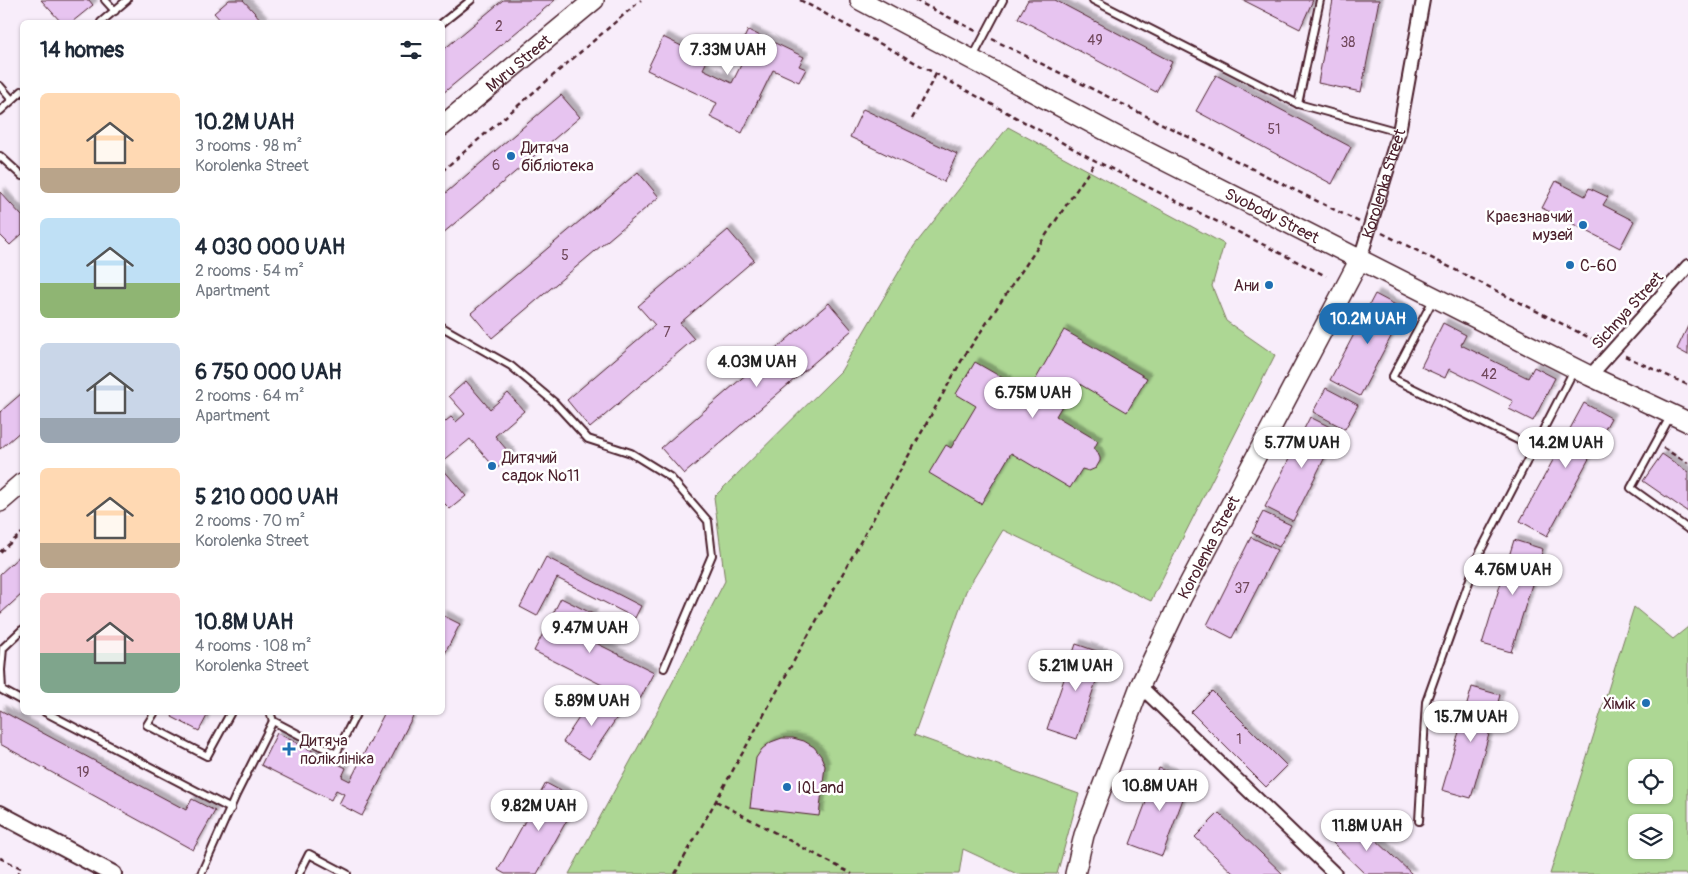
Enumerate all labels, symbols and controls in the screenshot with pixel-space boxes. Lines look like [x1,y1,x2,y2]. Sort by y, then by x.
house number: 2 [495,18,503,35]
street label: Myru Street [482,30,556,97]
house number: 49 [1087,32,1103,49]
pin: 7.33M UAH [671,34,785,76]
house number: 38 [1341,34,1355,51]
icon: filters [397,36,425,64]
text: 14 homes [40,37,124,64]
text: 7.33M UAH [690,40,766,60]
text: 10.2M UAH [195,109,294,136]
icon: home [80,113,140,173]
house number: 51 [1267,121,1281,138]
street label: Korolenka Street [1358,126,1411,241]
text: 3 rooms · 98 m² [195,136,302,156]
place label: Дитяча бібліотека [520,138,594,176]
marker: Дитяча бібліотека [505,150,517,162]
text: Korolenka Street [195,156,309,176]
house number: 6 [492,157,500,174]
street label: Svobody Street [1221,184,1323,248]
place label: Краєзнавчий музей [1486,207,1573,245]
marker: Краєзнавчий музей [1577,219,1589,231]
text: 4 030 000 UAH [195,234,345,261]
icon: home [80,238,140,298]
house number: 5 [561,247,569,264]
place label: С-60 [1580,256,1617,276]
marker: С-60 [1564,259,1576,271]
text: 2 rooms · 54 m² [195,261,304,281]
street label: Sichnya Street [1588,267,1668,354]
place label: Ани [1234,276,1259,296]
marker: Ани [1263,279,1275,291]
text: Apartment [195,281,270,301]
pin: 10.2M UAH [1311,302,1425,345]
text: 10.2M UAH [1330,309,1406,329]
house number: 7 [663,324,671,341]
pin: 4.03M UAH [700,346,814,388]
text: 4.03M UAH [718,352,796,372]
text: 6 750 000 UAH [195,359,342,386]
icon: home [80,363,140,423]
house number: 42 [1481,366,1497,383]
pin: 6.75M UAH [976,376,1090,419]
text: 6.75M UAH [995,383,1071,403]
text: 2 rooms · 64 m² [195,386,305,406]
text: Apartment [195,406,270,426]
pin: 5.77M UAH [1245,426,1359,469]
pin: 14.2M UAH [1509,426,1623,469]
text: 5.77M UAH [1264,433,1340,453]
text: 14.2M UAH [1529,433,1603,453]
place label: Дитячий садок №11 [501,448,579,486]
marker: Дитячий садок №11 [486,460,498,472]
text: 5 210 000 UAH [195,484,338,511]
icon: home [80,488,140,548]
street label: Korolenka Street [1174,492,1245,603]
text: 2 rooms · 70 m² [195,511,305,531]
text: Korolenka Street [195,531,309,551]
pin: 4.76M UAH [1456,554,1570,596]
text: 4.76M UAH [1475,560,1551,580]
house number: 37 [1234,580,1250,597]
text: 10.8M UAH [195,609,293,636]
pin: 9.47M UAH [533,612,647,654]
icon: home [80,613,140,673]
text: 9.47M UAH [552,618,628,638]
text: 4 rooms · 108 m² [195,636,312,656]
pin: 5.21M UAH [1019,650,1133,692]
text: Korolenka Street [195,656,309,676]
text: 5.21M UAH [1039,656,1113,676]
pin: 5.89M UAH [535,684,649,727]
text: 5.89M UAH [555,691,629,711]
place label: Хімік [1603,694,1636,714]
marker: Хімік [1640,697,1652,709]
pin: 15.7M UAH [1414,700,1528,743]
text: 15.7M UAH [1435,707,1508,727]
place label: Дитяча поліклініка [299,731,374,769]
house number: 1 [1236,731,1242,748]
marker: Дитяча поліклініка [282,742,296,756]
map controls [1628,759,1673,859]
button: locate [1628,759,1673,804]
house number: 19 [77,764,89,781]
pin: 10.8M UAH [1103,770,1217,812]
text: 10.8M UAH [1123,776,1197,796]
place label: IQLand [797,778,844,798]
marker: IQLand [781,781,793,793]
pin: 9.82M UAH [482,790,596,832]
text: 9.82M UAH [502,796,576,816]
pin: 11.8M UAH [1310,810,1424,852]
button: layers [1628,814,1673,859]
text: 11.8M UAH [1332,816,1402,836]

